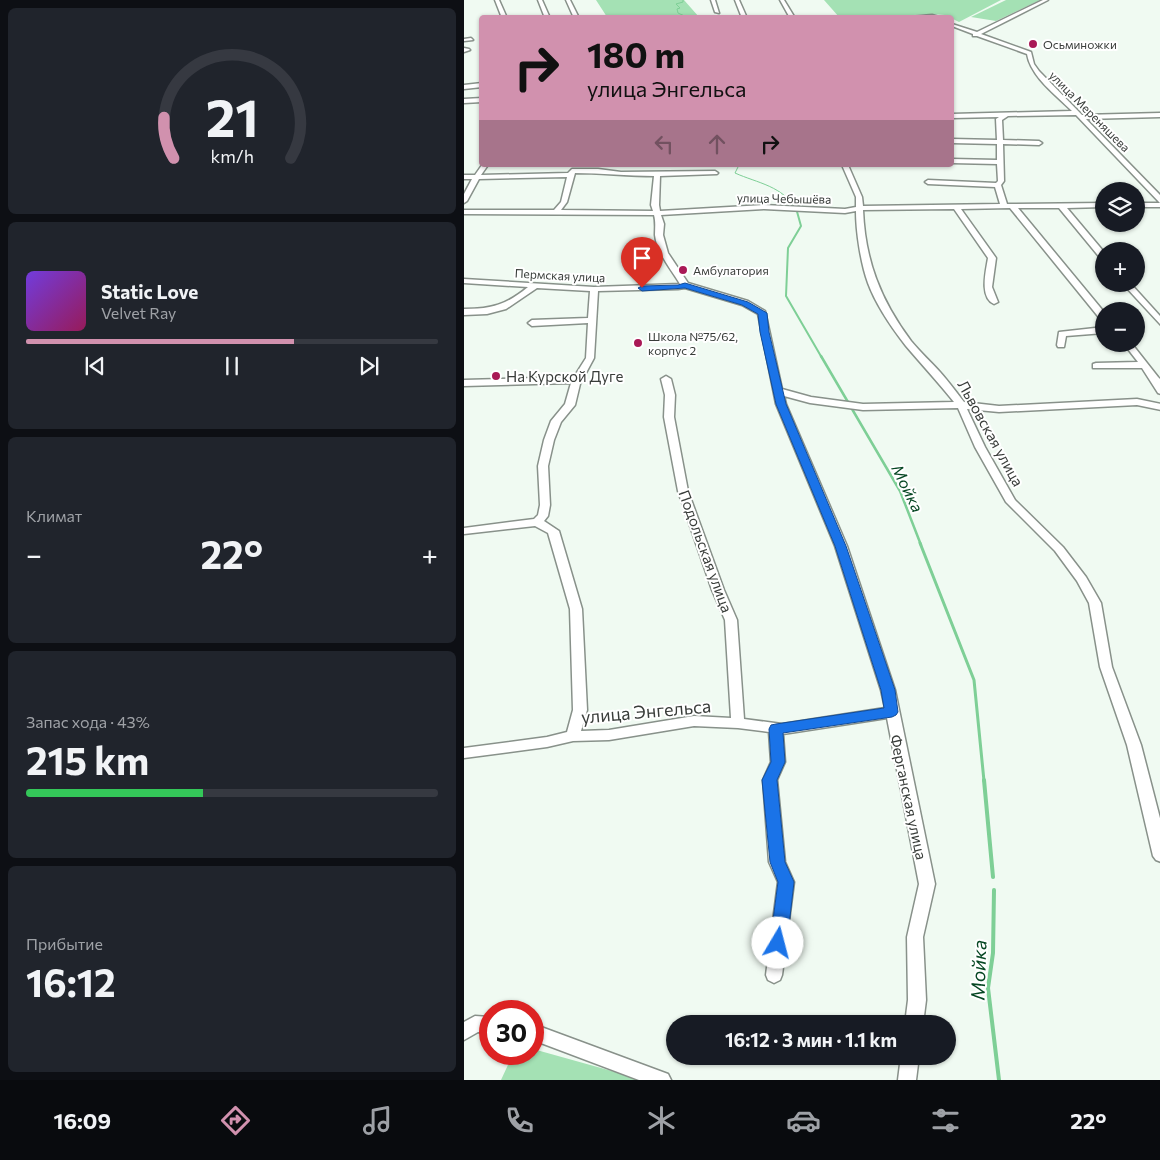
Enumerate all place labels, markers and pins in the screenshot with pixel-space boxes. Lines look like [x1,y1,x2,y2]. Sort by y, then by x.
place label: Осьминожки [1043,37,1117,51]
marker: Осьминожки [1027,38,1039,50]
pin [621,237,663,288]
place label: Амбулатория [693,263,769,277]
marker: Амбулатория [677,264,689,276]
place label: Школа №75/62, корпус 2 [648,329,738,357]
marker: Школа №75/62, корпус 2 [632,337,644,349]
place label: На Курской Дуге [506,367,623,385]
marker: На Курской Дуге [490,370,502,382]

